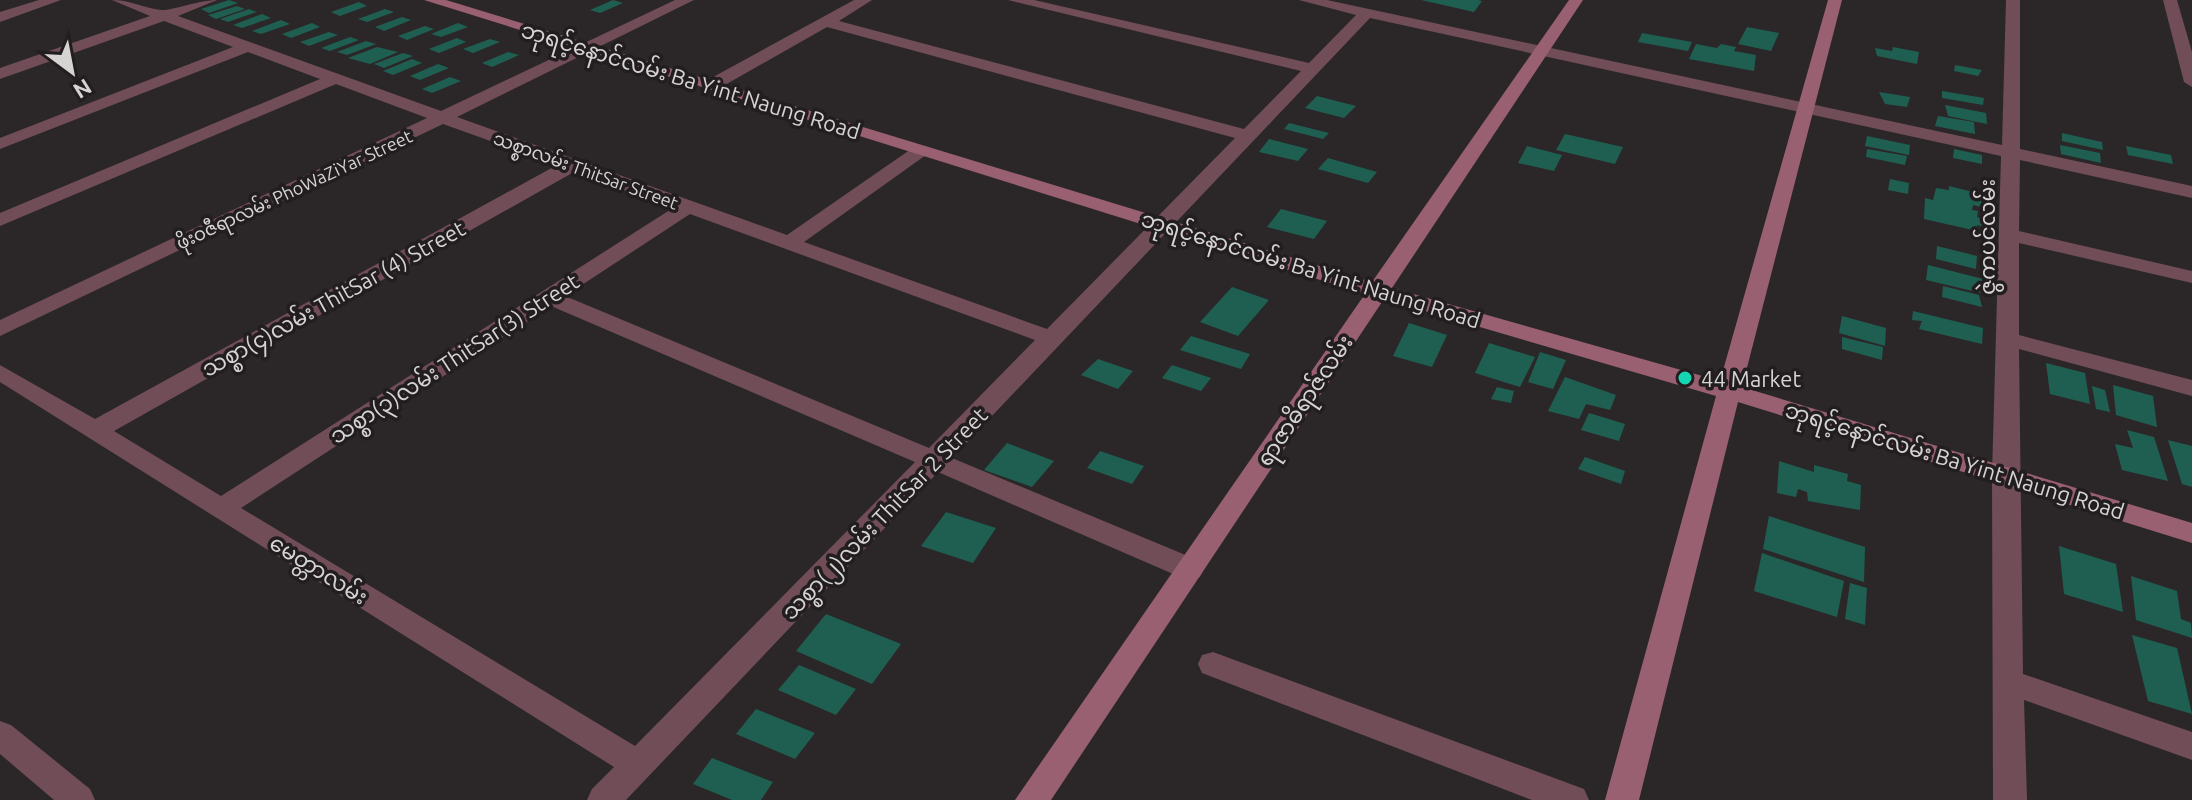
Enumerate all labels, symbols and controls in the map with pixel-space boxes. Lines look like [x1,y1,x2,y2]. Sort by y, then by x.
street label: ဘုရင့်နောင်လမ်း Ba Yint Naung Road [517,15,864,149]
north arrow [32,32,112,112]
text: N [69,74,96,104]
street label: ဖိုးဝဇီရာလမ်း PhoWaZiYar Street [171,123,418,258]
street label: သစ္စာလမ်း ThitSar Street [489,125,682,219]
street label: ဇွဲကပင်လမ်း [1972,179,2004,295]
street label: ဘုရင့်နောင်လမ်း Ba Yint Naung Road [1137,204,1484,338]
street label: သစ္စာ(၄)လမ်း ThitSar (4) Street [196,213,472,387]
street label: သစ္စာ(၃)လမ်း ThitSar(3) Street [324,266,587,454]
street label: ရာဇာဓိရာဇ်လမ်း [1249,329,1362,474]
place label: 44 Market [1701,366,1801,391]
marker: 44 Market [1676,369,1694,387]
street label: ဘုရင့်နောင်လမ်း Ba Yint Naung Road [1781,395,2128,529]
street label: သစ္စာ(၂)လမ်း ThitSar 2 Street [775,400,997,629]
street label: မေတ္တာလမ်း [262,527,374,614]

